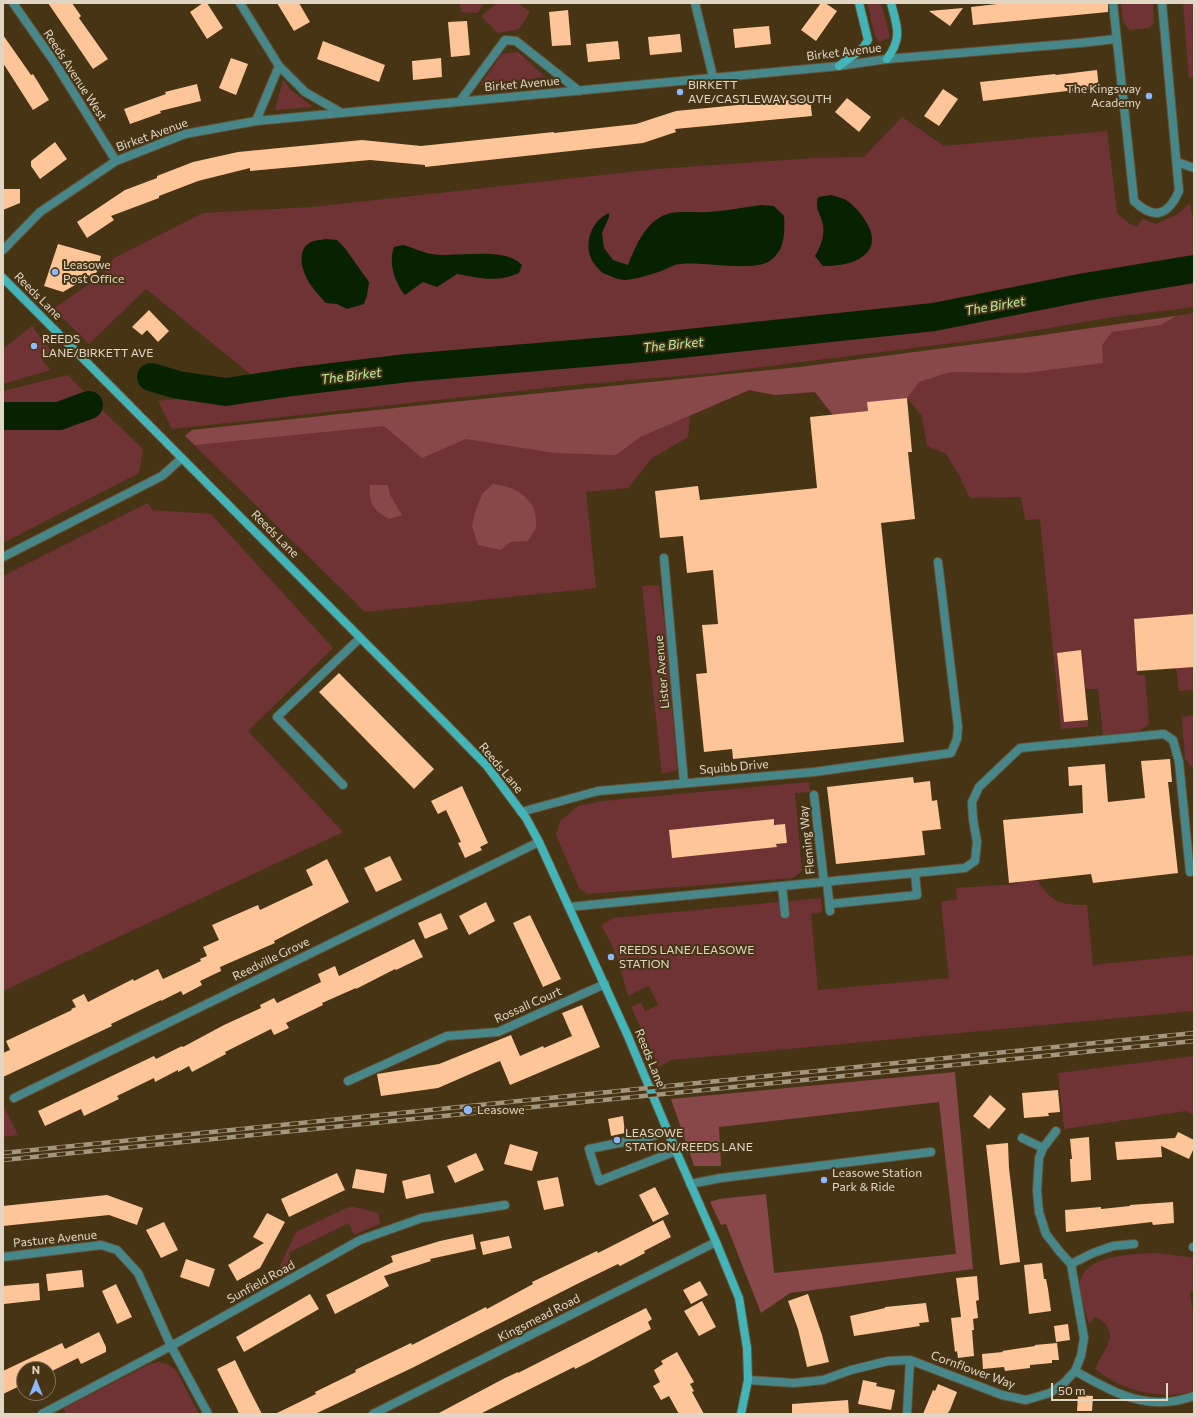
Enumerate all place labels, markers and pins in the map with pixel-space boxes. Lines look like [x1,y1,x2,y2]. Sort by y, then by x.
place label: BIRKETT AVE/CASTLEWAY SOUTH [688,78,832,106]
place label: The Kingsway Academy [1066,82,1141,110]
marker: BIRKETT AVE/CASTLEWAY SOUTH [675,87,685,97]
marker: The Kingsway Academy [1144,91,1154,101]
place label: Leasowe Post Office [63,258,124,286]
marker: Leasowe Post Office [50,267,60,277]
place label: REEDS LANE/BIRKETT AVE [42,332,153,360]
marker: REEDS LANE/BIRKETT AVE [29,341,39,351]
place label: REEDS LANE/LEASOWE STATION [619,943,754,971]
marker: REEDS LANE/LEASOWE STATION [606,952,616,962]
place label: Leasowe [477,1103,525,1117]
marker: Leasowe [462,1104,474,1116]
place label: LEASOWE STATION/REEDS LANE [625,1126,753,1154]
marker: LEASOWE STATION/REEDS LANE [612,1135,622,1145]
place label: Leasowe Station Park & Ride [832,1166,922,1194]
marker: Leasowe Station Park & Ride [819,1175,829,1185]

